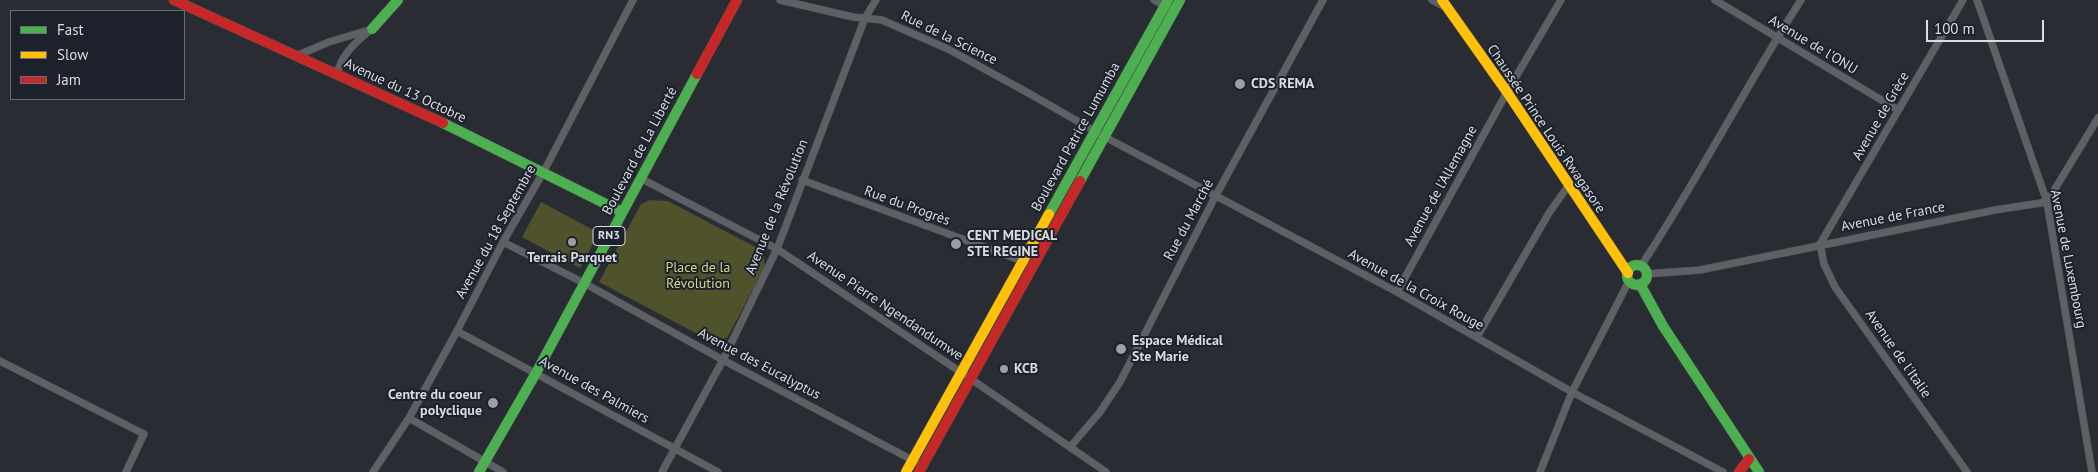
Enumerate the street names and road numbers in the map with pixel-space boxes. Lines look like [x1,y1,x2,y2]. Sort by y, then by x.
street label: Rue de la Science [898,7,1000,69]
street label: Avenue de l'ONU [1766,12,1860,78]
street label: Chaussée Prince Louis Rwagasore [1483,41,1609,217]
street label: Avenue du 13 Octobre [341,55,469,127]
street label: Boulevard Patrice Lumumba [1028,60,1124,214]
street label: Avenue de Grèce [1849,69,1913,163]
street label: Boulevard de La Liberté [599,84,681,218]
street label: Avenue de l'Allemagne [1401,123,1481,249]
street label: Avenue de la Révolution [742,137,812,277]
street label: Avenue du 18 Septembre [452,162,540,302]
street label: Rue du Marché [1161,177,1217,263]
street label: Rue du Progrès [862,183,952,229]
street label: Avenue de Luxembourg [2046,188,2090,330]
street label: Avenue de France [1840,199,1946,235]
road number: RN3 [593,227,625,246]
street label: Avenue de la Croix Rouge [1345,246,1487,334]
street label: Avenue Pierre Ngendandumwe [804,248,966,364]
street label: Avenue de l'Italie [1861,307,1935,401]
street label: Avenue des Eucalyptus [695,325,823,403]
street label: Avenue des Palmiers [536,353,652,427]

